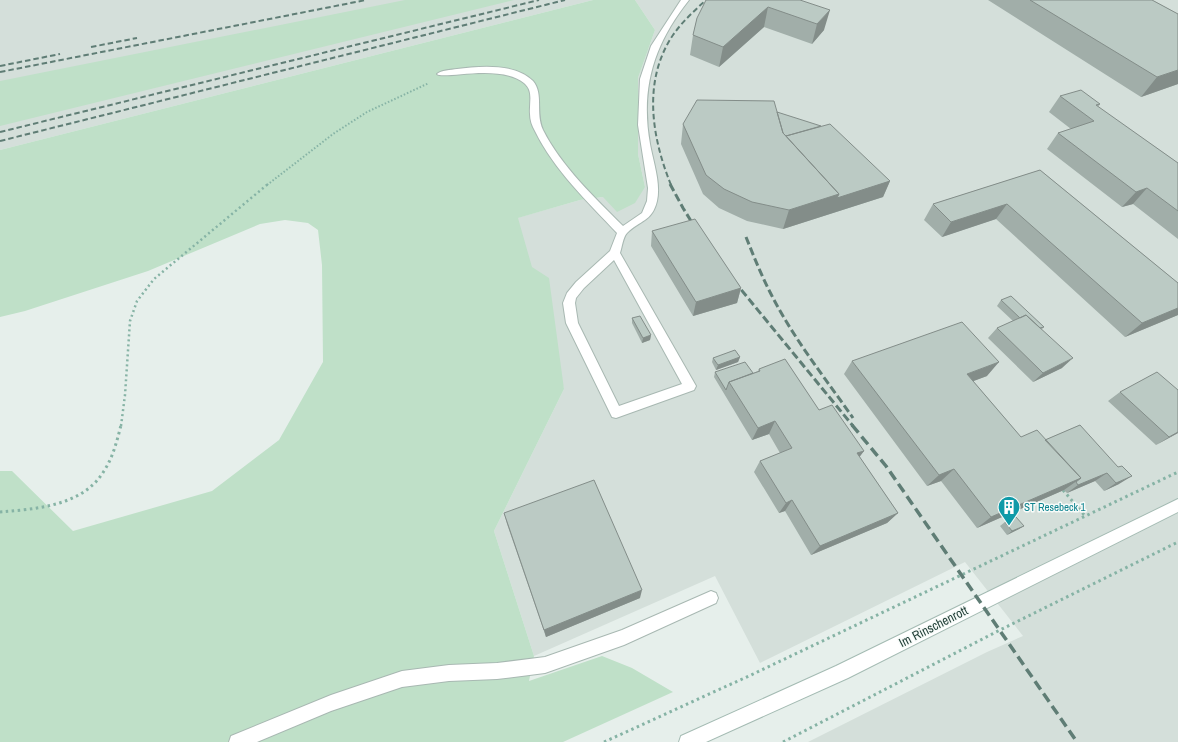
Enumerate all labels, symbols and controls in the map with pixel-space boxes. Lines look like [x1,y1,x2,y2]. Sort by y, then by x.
building icon: ST Resebeck 1 [996,494,1022,527]
place label: ST Resebeck 1 [1024,500,1086,514]
street label: Im Rinschenrott [896,602,971,651]

